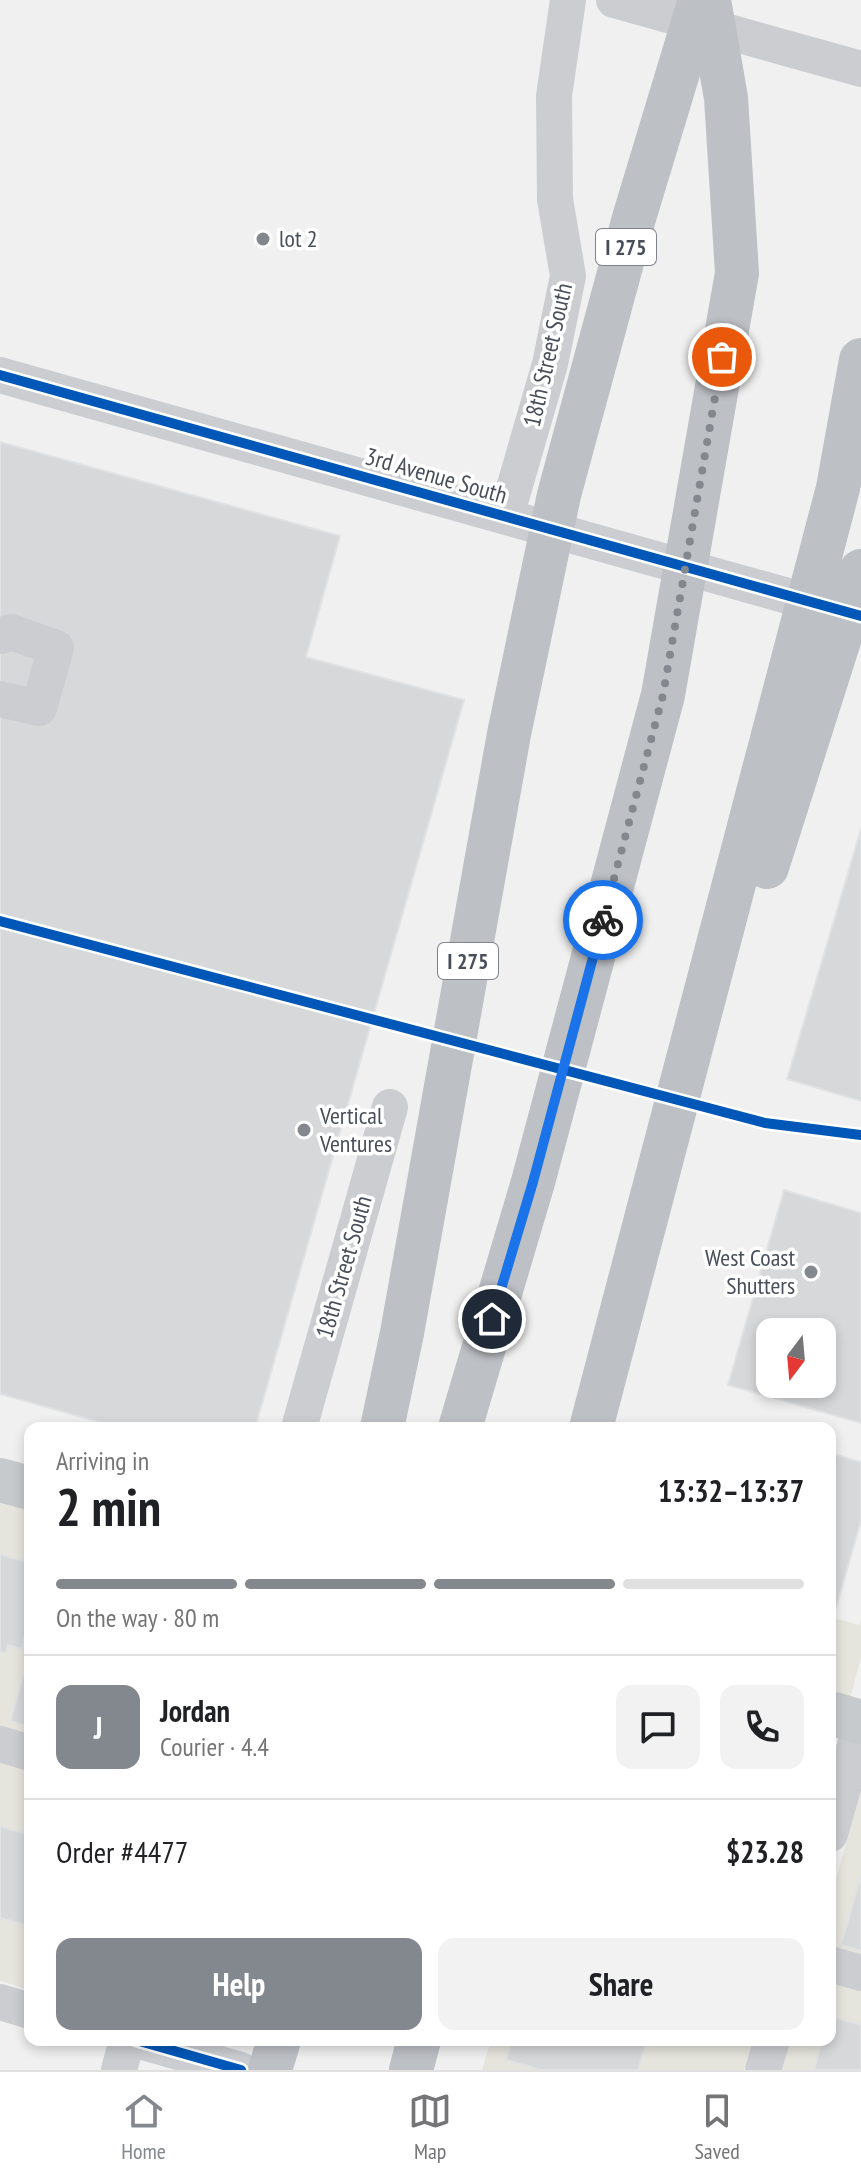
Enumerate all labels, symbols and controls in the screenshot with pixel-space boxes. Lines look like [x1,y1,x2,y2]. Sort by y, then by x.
place label: lot 2 [279,223,317,254]
road number: I 275 [596,229,656,265]
marker: lot 2 [254,230,272,248]
street label: 18th Street South [516,280,579,430]
pin [688,323,756,391]
icon: bag [700,335,744,379]
street label: 3rd Avenue South [362,440,511,511]
courier [563,880,643,960]
icon: bike [581,898,625,942]
road number: I 275 [438,943,498,979]
place label: Vertical Ventures [319,1100,392,1159]
marker: Vertical Ventures [295,1121,313,1139]
street label: 18th Street South [308,1192,379,1342]
place label: West Coast Shutters [705,1242,795,1301]
marker: West Coast Shutters [802,1263,820,1281]
pin [458,1285,526,1353]
icon: home [470,1297,514,1341]
north arrow [756,1318,836,1398]
map controls [756,1318,836,1398]
text: Arriving in [56,1444,149,1477]
text: 13:32–13:37 [658,1471,804,1510]
text: 2 min [56,1473,161,1540]
text: On the way · 80 m [56,1601,219,1634]
button: chat [616,1685,700,1769]
button: phone [720,1685,804,1769]
text: Jordan [160,1691,230,1730]
text: J [94,1708,102,1747]
text: Courier · 4.4 [160,1730,269,1763]
text: Order #4477 [56,1832,188,1871]
text: $23.28 [726,1832,804,1871]
button: Help [56,1938,422,2030]
button: Share [438,1938,804,2030]
tab: Home [121,2089,166,2165]
tab: Map [408,2089,452,2165]
tab: Saved [694,2089,740,2165]

